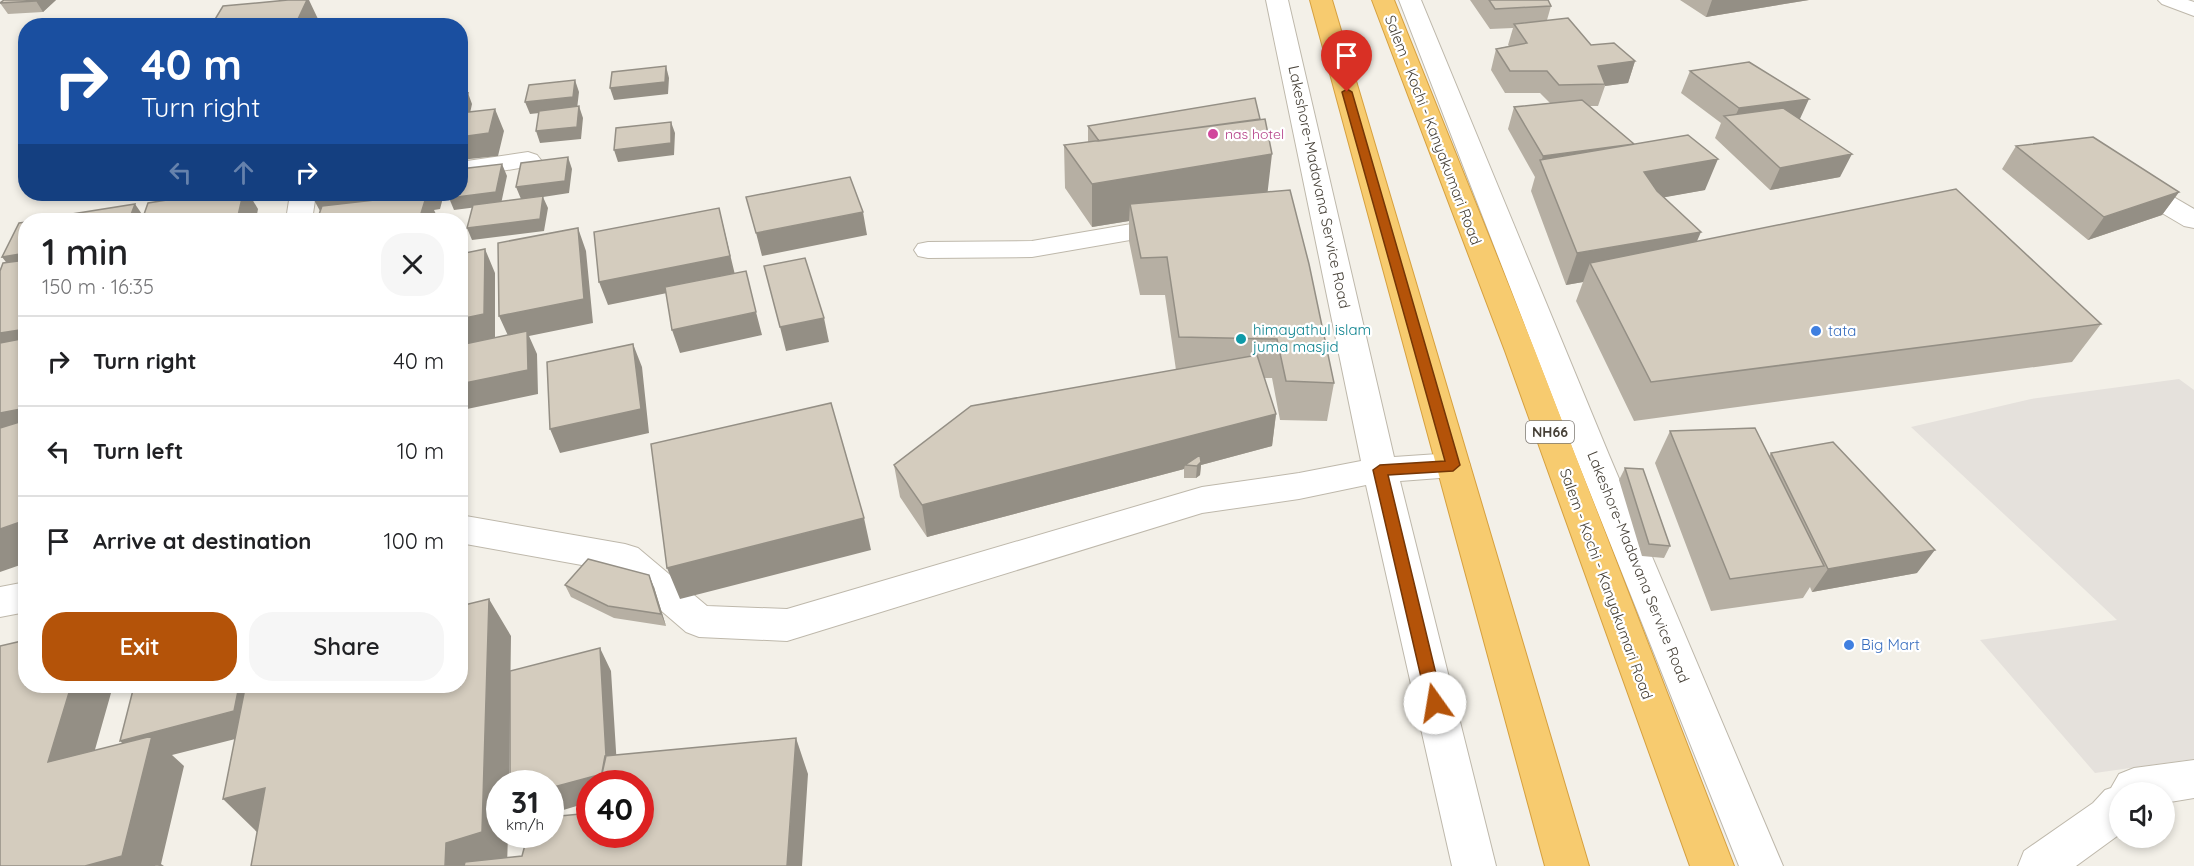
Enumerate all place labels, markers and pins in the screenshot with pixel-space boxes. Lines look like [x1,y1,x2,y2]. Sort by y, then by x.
pin [1321,30,1372,92]
place label: nas hotel [1225,125,1284,143]
marker: nas hotel [1206,127,1220,141]
place label: himayathul islam juma masjid [1252,320,1371,356]
place label: tata [1828,321,1856,340]
marker: tata [1809,324,1823,338]
marker: himayathul islam juma masjid [1234,332,1248,346]
place label: Big Mart [1861,635,1920,654]
marker: Big Mart [1842,638,1856,652]

